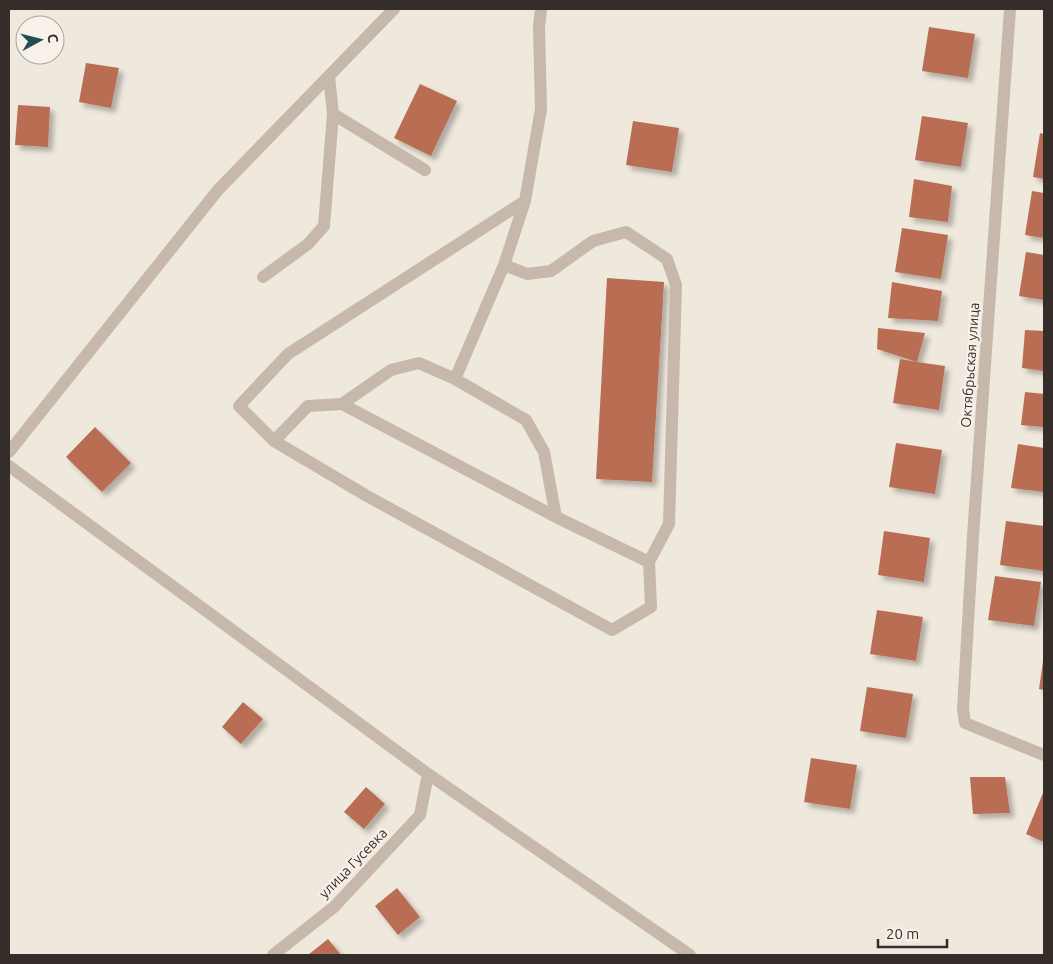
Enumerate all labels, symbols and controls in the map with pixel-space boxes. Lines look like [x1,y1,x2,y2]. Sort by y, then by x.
north arrow [15,15,65,65]
text: С [44,33,61,44]
street label: Октябрьская улица [958,302,982,428]
street label: улица Гусевка [316,825,390,901]
scale bar [878,916,947,948]
text: 20 m [886,925,919,942]

